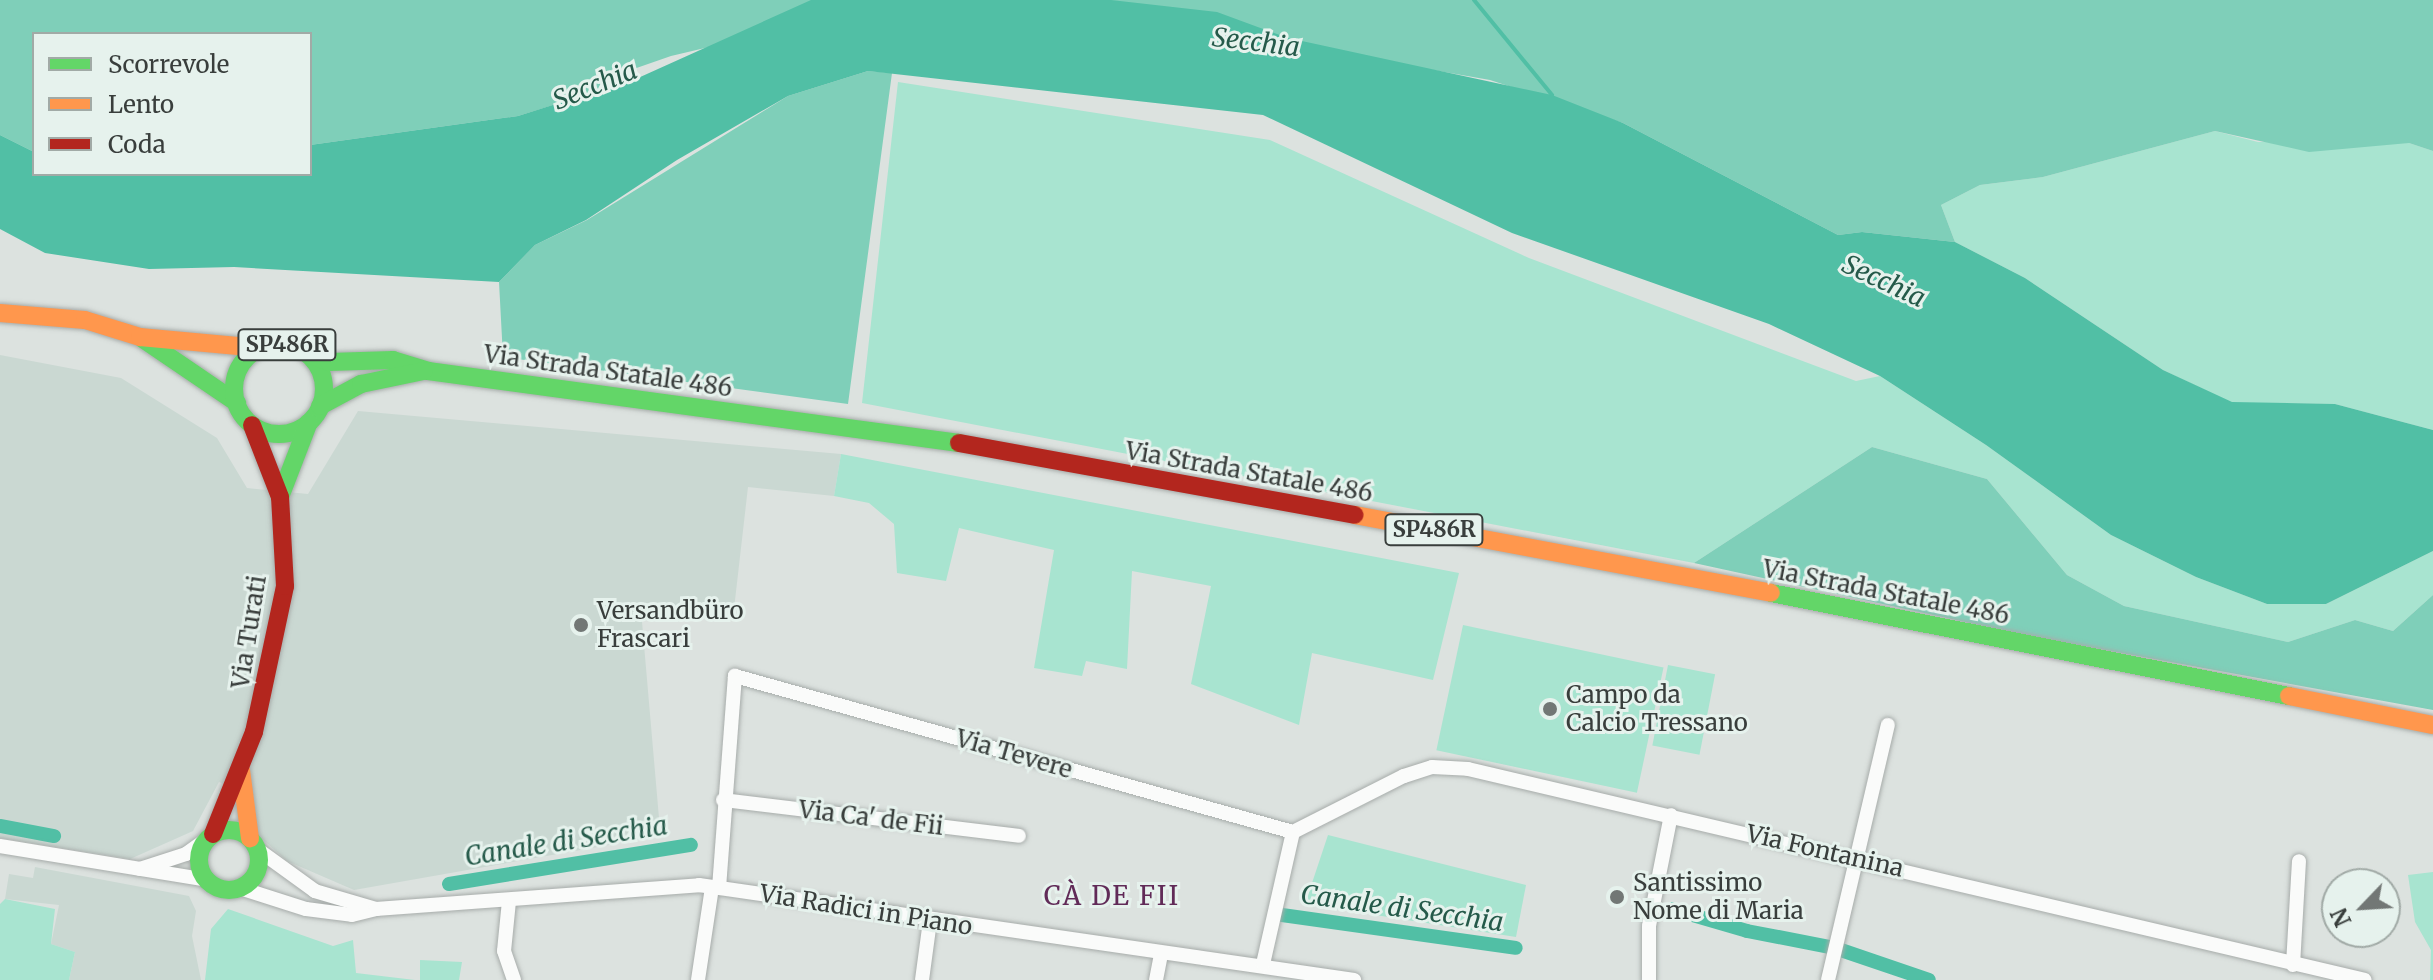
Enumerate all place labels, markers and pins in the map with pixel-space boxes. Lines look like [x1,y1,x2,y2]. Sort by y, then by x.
place label: Versandbüro Frascari [597,597,743,653]
marker: Versandbüro Frascari [572,616,590,634]
place label: Campo da Calcio Tressano [1566,681,1748,737]
marker: Campo da Calcio Tressano [1541,700,1559,718]
place label: Santissimo Nome di Maria [1633,869,1804,925]
marker: Santissimo Nome di Maria [1608,888,1626,906]

